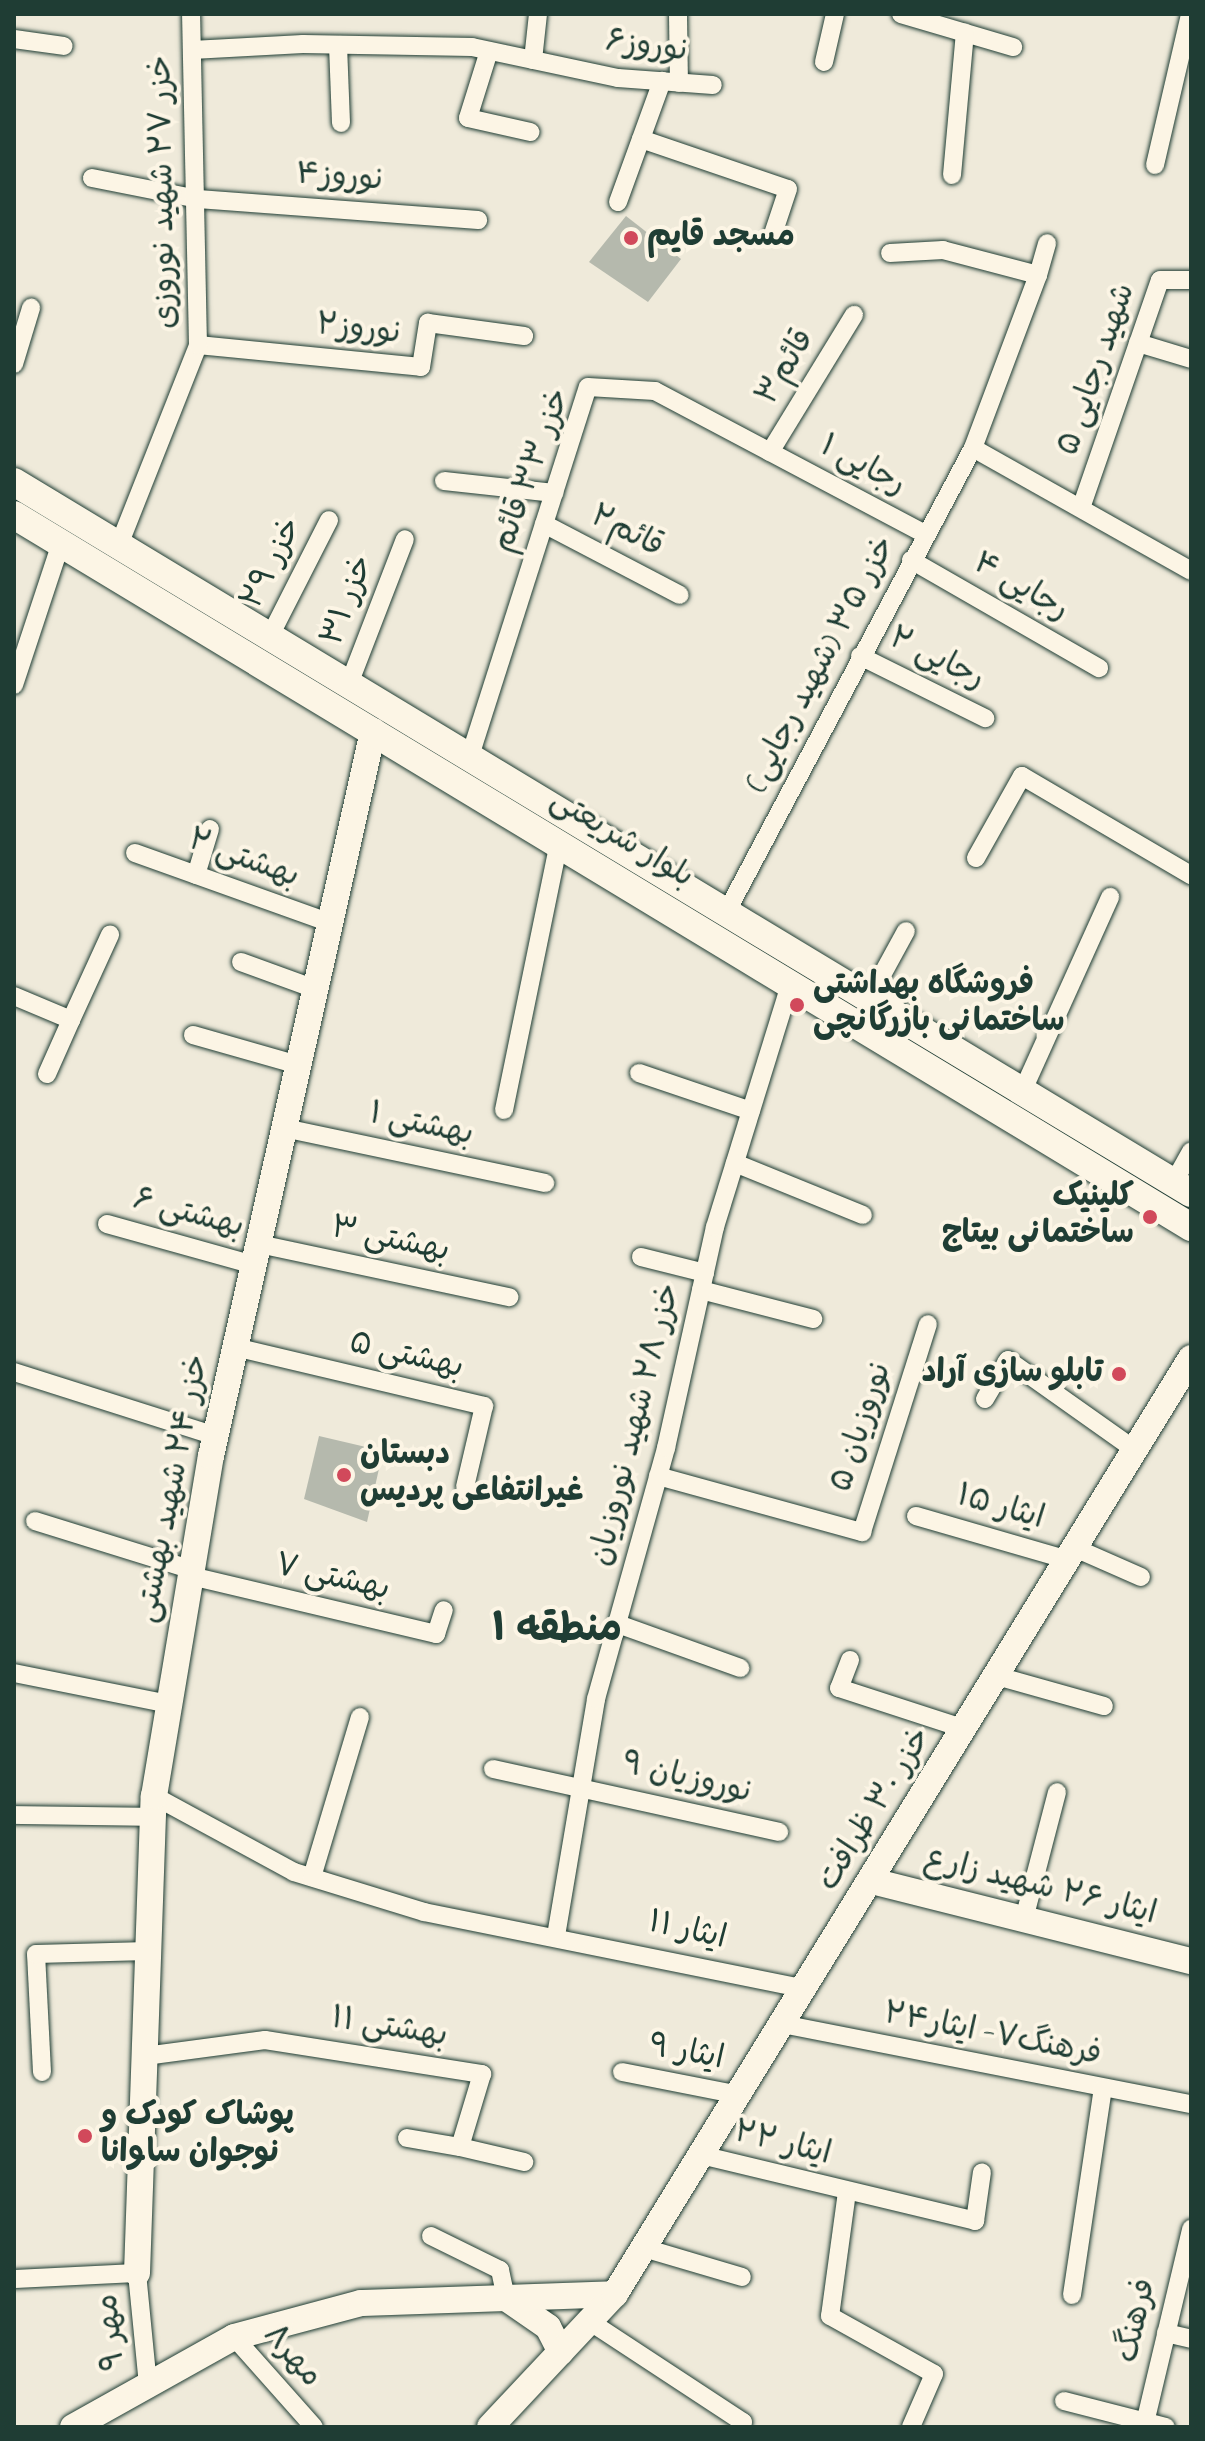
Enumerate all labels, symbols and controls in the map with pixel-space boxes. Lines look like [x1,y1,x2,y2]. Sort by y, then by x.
street label: نوروز۶ [603,24,691,72]
street label: خزر ۲۷ شهید نوروزی [143,55,187,329]
street label: نوروز۴ [294,157,386,201]
place label: مسجد قایم [647,219,795,257]
marker: مسجد قایم [622,229,640,247]
street label: شهید رجایی ۵ [1051,279,1145,461]
street label: نوروز۲ [314,307,404,355]
street label: قائم۳ [749,323,825,413]
street label: خزر ۳۳ قائم [486,384,580,558]
street label: رجایی ۱ [812,428,912,506]
street label: قائم۲ [583,498,669,568]
street label: خزر ۲۹ [234,512,312,616]
street label: خزر ۳۵ (شهید رجایی) [738,531,906,799]
street label: رجایی ۴ [965,545,1075,631]
street label: خزر ۳۱ [314,551,384,651]
street label: رجایی ۲ [882,620,990,700]
street label: بلوار شریعتی [542,782,700,898]
street label: بهشتی ۲ [182,822,304,898]
place label: فروشگاه بهداشتی ساختمانی بازرگانچی [813,968,1065,1043]
marker: فروشگاه بهداشتی ساختمانی بازرگانچی [788,996,806,1014]
street label: بهشتی ۱ [365,1096,477,1156]
place label: کلینیک ساختمانی بیتاج [942,1180,1134,1255]
street label: بهشتی ۶ [128,1182,248,1248]
marker: کلینیک ساختمانی بیتاج [1141,1208,1159,1226]
street label: بهشتی ۳ [327,1210,453,1272]
street label: خزر ۲۸ شهید نوروزیان [583,1280,691,1570]
street label: بهشتی ۵ [345,1325,467,1389]
street label: خزر ۲۴ شهید بهشتی [129,1352,219,1626]
place label: تابلو سازی آراد [922,1355,1103,1393]
street label: نوروزیان ۵ [824,1357,902,1497]
marker: تابلو سازی آراد [1110,1365,1128,1383]
place label: دبستان غیرانتفاعی پردیس [360,1438,583,1513]
marker: دبستان غیرانتفاعی پردیس [335,1466,353,1484]
street label: ایثار ۱۵ [952,1478,1048,1540]
street label: بهشتی ۷ [271,1547,393,1611]
district label: منطقه ۱ [492,1607,622,1655]
street label: خزر ۳۰ ظرافت [811,1721,941,1899]
street label: نوروزیان ۹ [618,1746,756,1814]
street label: ایثار ۲۶ شهید زارع [920,1841,1160,1935]
street label: ایثار ۱۱ [644,1904,730,1960]
street label: فرهنگ۷- ایثار۲۴ [880,1996,1104,2076]
street label: بهشتی ۱۱ [328,2001,450,2057]
street label: ایثار ۹ [645,2028,727,2080]
place label: پوشاک کودک و نوجوان ساوانا [101,2099,294,2174]
street label: ایثار ۲۲ [729,2114,835,2176]
marker: پوشاک کودک و نوجوان ساوانا [76,2127,94,2145]
street label: فرهنگ [1110,2275,1166,2367]
street label: مهر ۹ [90,2292,136,2372]
street label: مهر۸ [253,2318,329,2396]

